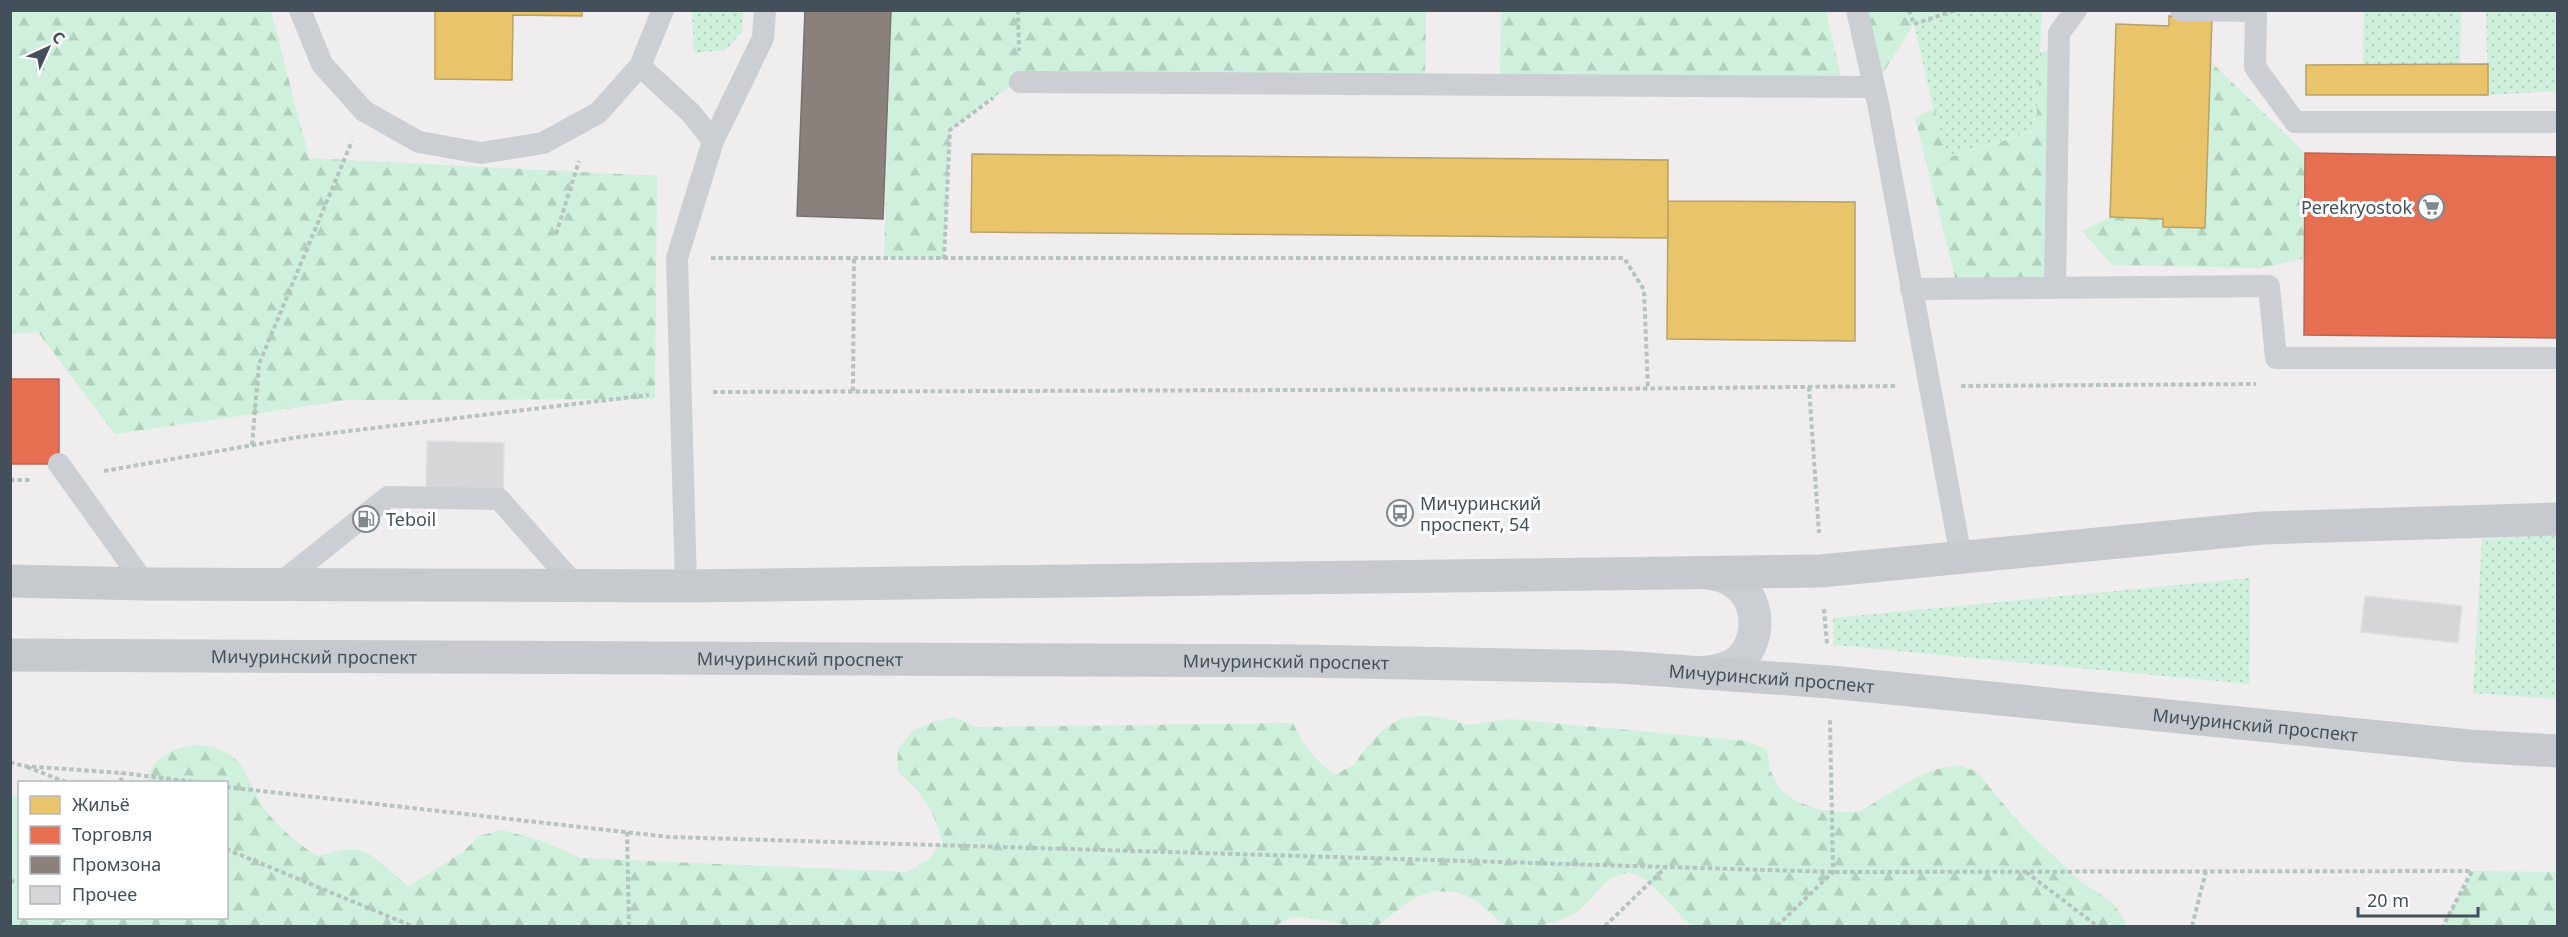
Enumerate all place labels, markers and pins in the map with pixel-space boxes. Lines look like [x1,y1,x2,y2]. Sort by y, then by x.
supermarket icon: Perekryostok [2416,192,2446,222]
place label: Perekryostok [2301,195,2412,219]
place label: Мичуринский проспект, 54 [1420,491,1541,536]
bus stop icon: Мичуринский проспект, 54 [1385,498,1415,528]
fuel station icon: Teboil [351,504,381,534]
place label: Teboil [386,507,436,531]

